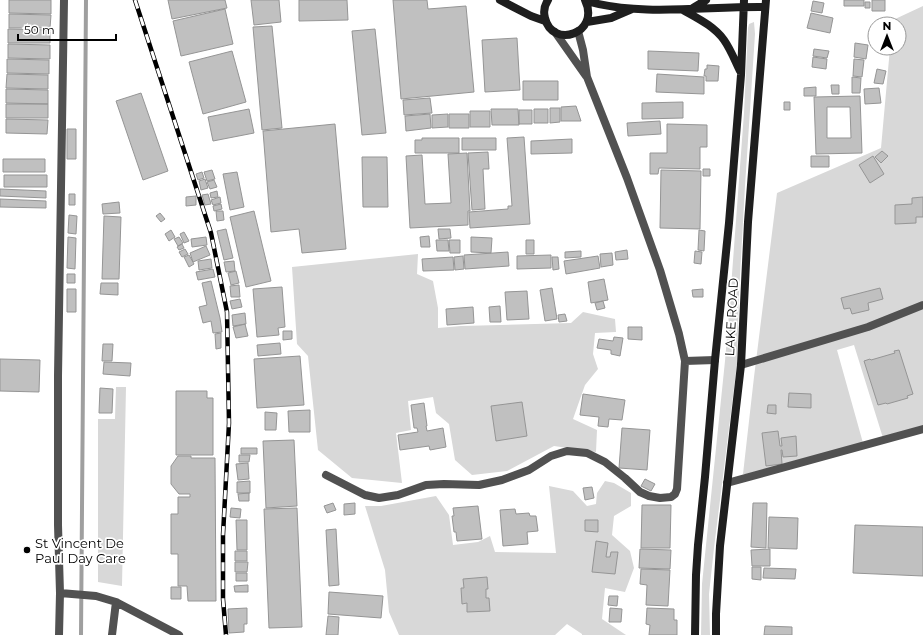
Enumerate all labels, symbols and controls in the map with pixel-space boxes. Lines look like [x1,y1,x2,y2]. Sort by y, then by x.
scale bar [18,16,116,42]
north arrow [867,16,907,56]
text: N [883,19,891,33]
text: 50 m [24,22,55,37]
street label: LAKE ROAD [721,277,741,357]
place label: St Vincent De Paul Day Care [35,535,126,566]
marker: St Vincent De Paul Day Care [22,545,32,555]

